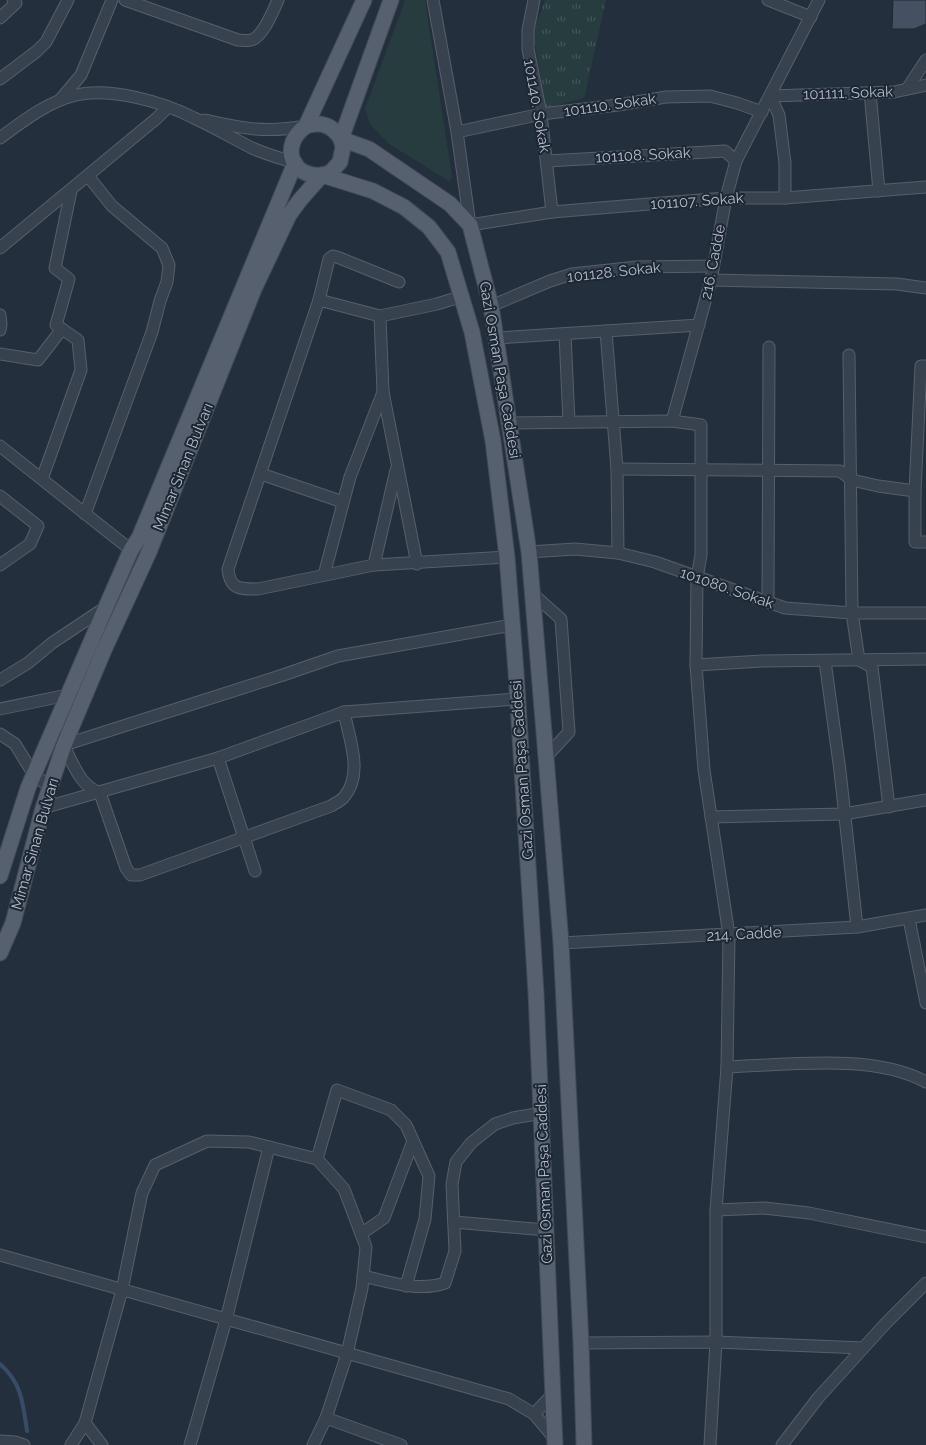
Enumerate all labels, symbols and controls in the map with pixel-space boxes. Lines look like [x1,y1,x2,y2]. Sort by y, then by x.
street label: 101140. Sokak [520,58,554,154]
street label: 101111. Sokak [803,82,893,104]
street label: 101110. Sokak [563,90,657,120]
street label: 101108. Sokak [595,144,691,166]
street label: 101107. Sokak [650,189,744,213]
street label: 216. Cadde [697,223,729,301]
street label: 101128. Sokak [566,258,662,286]
street label: Gazi Osman Paşa Caddesi [476,280,524,460]
street label: Mimar Sinan Bulvarı [149,400,217,534]
street label: 101080. Sokak [678,564,776,612]
street label: Gazi Osman Paşa Caddesi [507,680,537,860]
street label: Mimar Sinan Bulvarı [8,776,62,912]
street label: 214. Cadde [706,923,782,945]
street label: Gazi Osman Paşa Caddesi [532,1084,556,1264]

